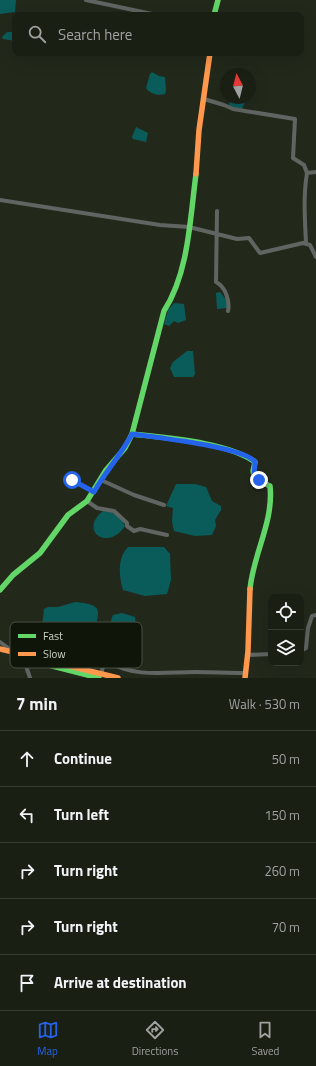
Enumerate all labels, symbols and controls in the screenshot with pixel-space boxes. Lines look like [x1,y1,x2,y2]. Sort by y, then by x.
search box [12,12,304,56]
icon: search [26,23,48,45]
text: Search here [58,23,132,46]
north arrow [220,68,256,104]
route start [63,471,81,489]
route end [250,471,268,489]
map controls [268,594,304,666]
button: locate [268,594,304,630]
legend [10,622,142,668]
text: Fast [43,628,63,644]
button: layers [268,630,304,666]
text: Slow [43,646,66,662]
text: 7 min [16,691,57,717]
text: Walk · 530 m [229,694,300,714]
text: Continue [54,747,112,770]
icon: ahead [16,748,38,770]
text: 50 m [272,749,300,769]
text: Turn left [54,803,109,826]
icon: left [16,804,38,826]
text: 150 m [264,805,300,825]
text: Turn right [54,859,118,882]
icon: right [16,860,38,882]
text: 260 m [264,861,300,881]
text: Turn right [54,915,118,938]
icon: right [16,916,38,938]
text: 70 m [272,917,300,937]
text: Arrive at destination [54,971,187,994]
icon: arrive [16,972,38,994]
tab: Map [37,1019,59,1059]
tab: Directions [132,1019,178,1059]
tab: Saved [251,1019,279,1059]

